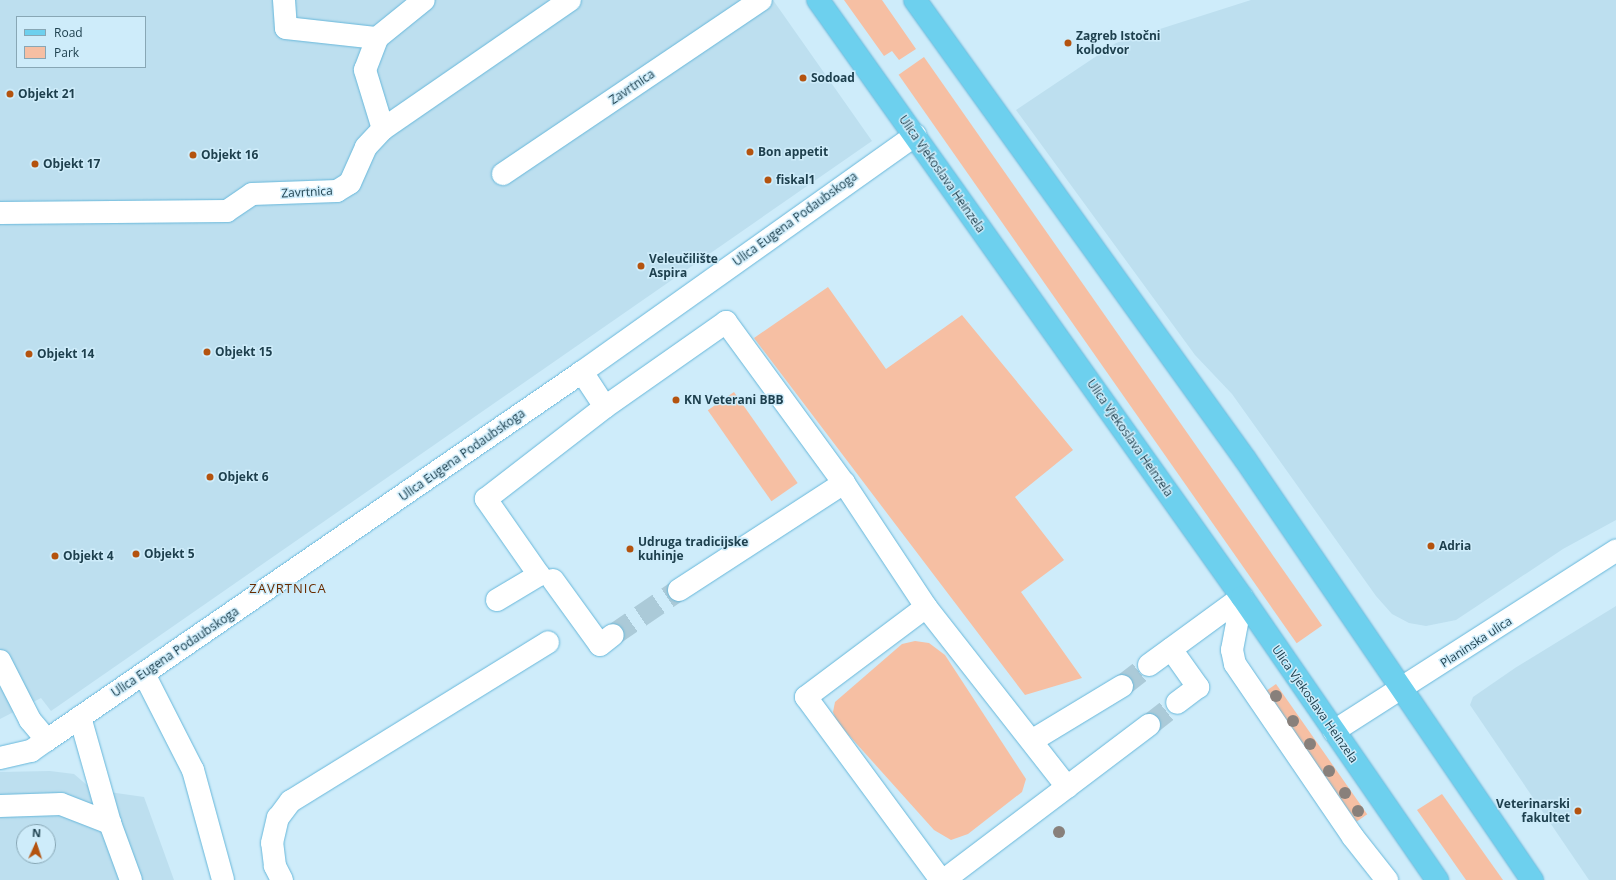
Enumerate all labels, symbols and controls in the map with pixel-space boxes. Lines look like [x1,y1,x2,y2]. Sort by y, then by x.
legend [16,16,146,68]
text: Road [54,24,83,41]
place label: Zagreb Istočni kolodvor [1076,29,1161,57]
marker: Zagreb Istočni kolodvor [1063,38,1073,48]
text: Park [54,44,79,61]
street label: Zavrtnica [607,67,657,107]
place label: Sodoad [811,71,855,85]
marker: Sodoad [798,73,808,83]
place label: Objekt 21 [18,87,75,101]
marker: Objekt 21 [5,89,15,99]
street label: Ulica Vjekoslava Heinzela [896,113,988,235]
place label: Bon appetit [758,145,828,159]
marker: Bon appetit [745,147,755,157]
place label: Objekt 16 [201,148,258,162]
marker: Objekt 16 [188,150,198,160]
place label: Objekt 17 [43,157,100,171]
marker: Objekt 17 [30,159,40,169]
street label: Ulica Eugena Podaubskoga [730,169,860,269]
place label: fiskal1 [776,173,815,187]
marker: fiskal1 [763,175,773,185]
street label: Zavrtnica [281,183,333,201]
place label: Veleučilište Aspira [649,252,718,280]
marker: Veleučilište Aspira [636,261,646,271]
place label: Objekt 15 [215,345,272,359]
place label: Objekt 14 [37,347,94,361]
marker: Objekt 15 [202,347,212,357]
marker: Objekt 14 [24,349,34,359]
street label: Ulica Vjekoslava Heinzela [1084,377,1176,499]
place label: KN Veterani BBB [684,393,784,407]
marker: KN Veterani BBB [671,395,681,405]
street label: Ulica Eugena Podaubskoga [396,406,528,504]
place label: Objekt 6 [218,470,269,484]
marker: Objekt 6 [205,472,215,482]
place label: Udruga tradicijske kuhinje [638,535,748,563]
place label: Adria [1439,539,1471,553]
marker: Adria [1426,541,1436,551]
marker: Udruga tradicijske kuhinje [625,544,635,554]
place label: Objekt 5 [144,547,195,561]
place label: Objekt 4 [63,549,114,563]
marker: Objekt 5 [131,549,141,559]
marker: Objekt 4 [50,551,60,561]
district label: ZAVRTNICA [249,580,327,596]
street label: Ulica Eugena Podaubskoga [109,604,241,700]
street label: Planinska ulica [1438,614,1514,670]
street label: Ulica Vjekoslava Heinzela [1269,643,1361,765]
place label: Veterinarski fakultet [1496,797,1570,825]
marker: Veterinarski fakultet [1573,806,1583,816]
north arrow [16,824,56,864]
text: N [32,825,41,840]

